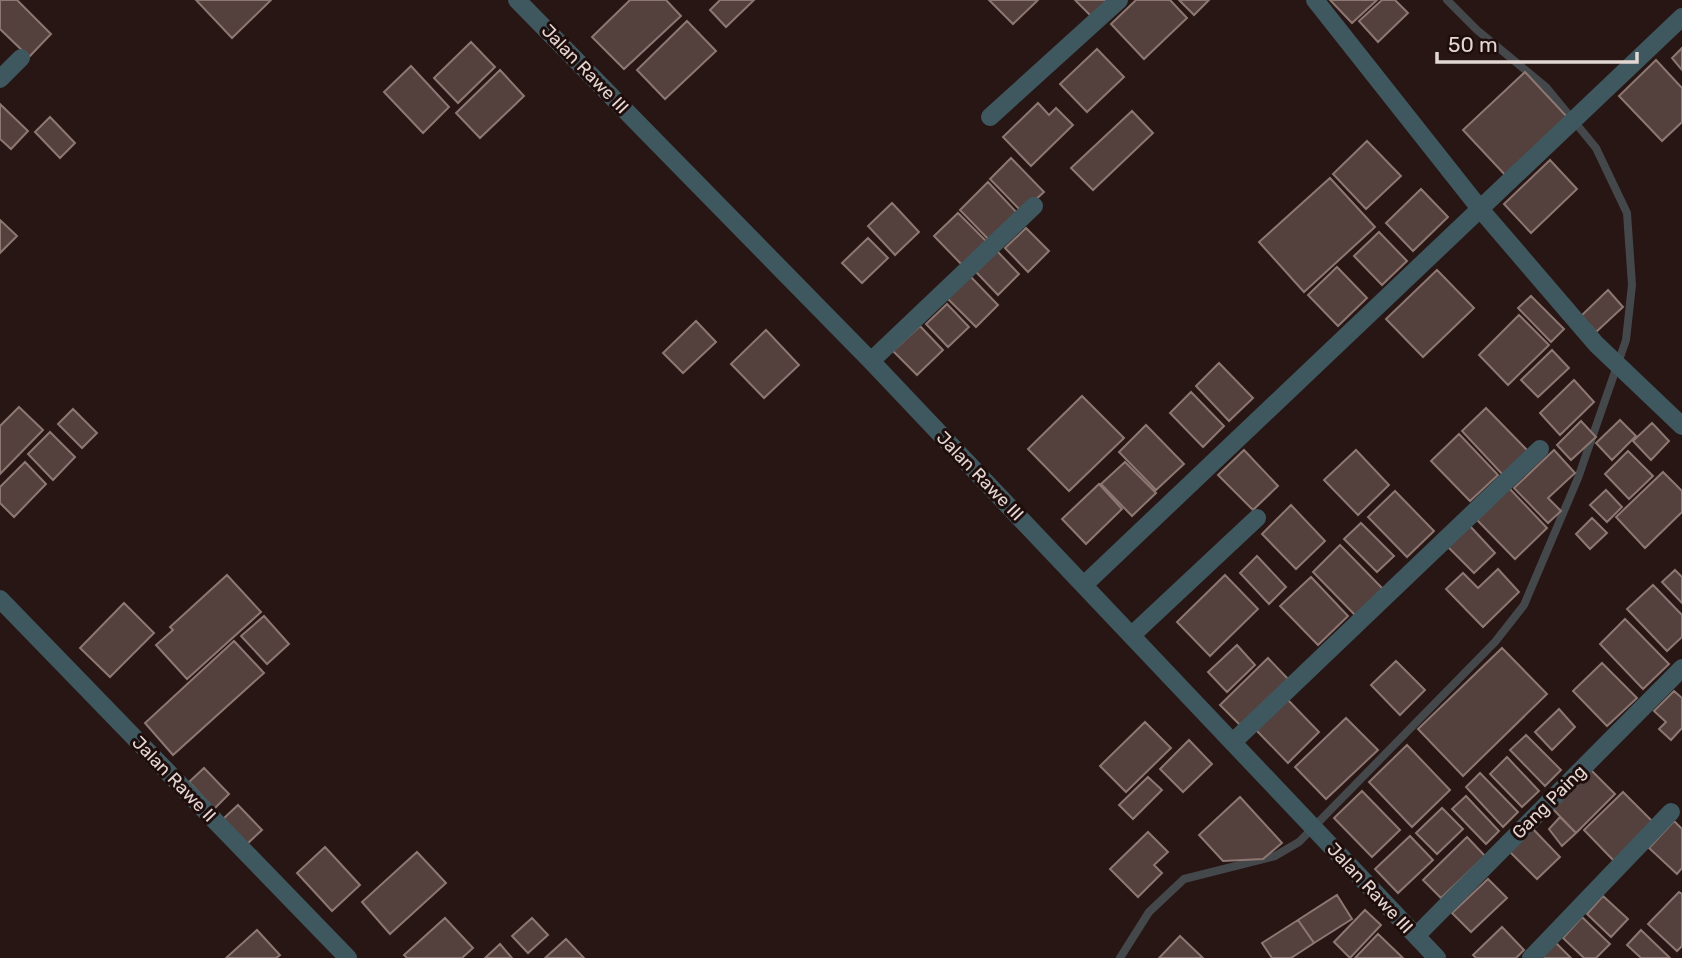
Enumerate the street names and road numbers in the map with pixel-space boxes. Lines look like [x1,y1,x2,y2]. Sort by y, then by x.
street label: Jalan Rawe III [537,20,633,118]
street label: Jalan Rawe III [932,427,1028,525]
street label: Jalan Rawe II [127,731,221,827]
street label: Gang Paing [1507,760,1591,844]
street label: Jalan Rawe III [1322,838,1418,938]

